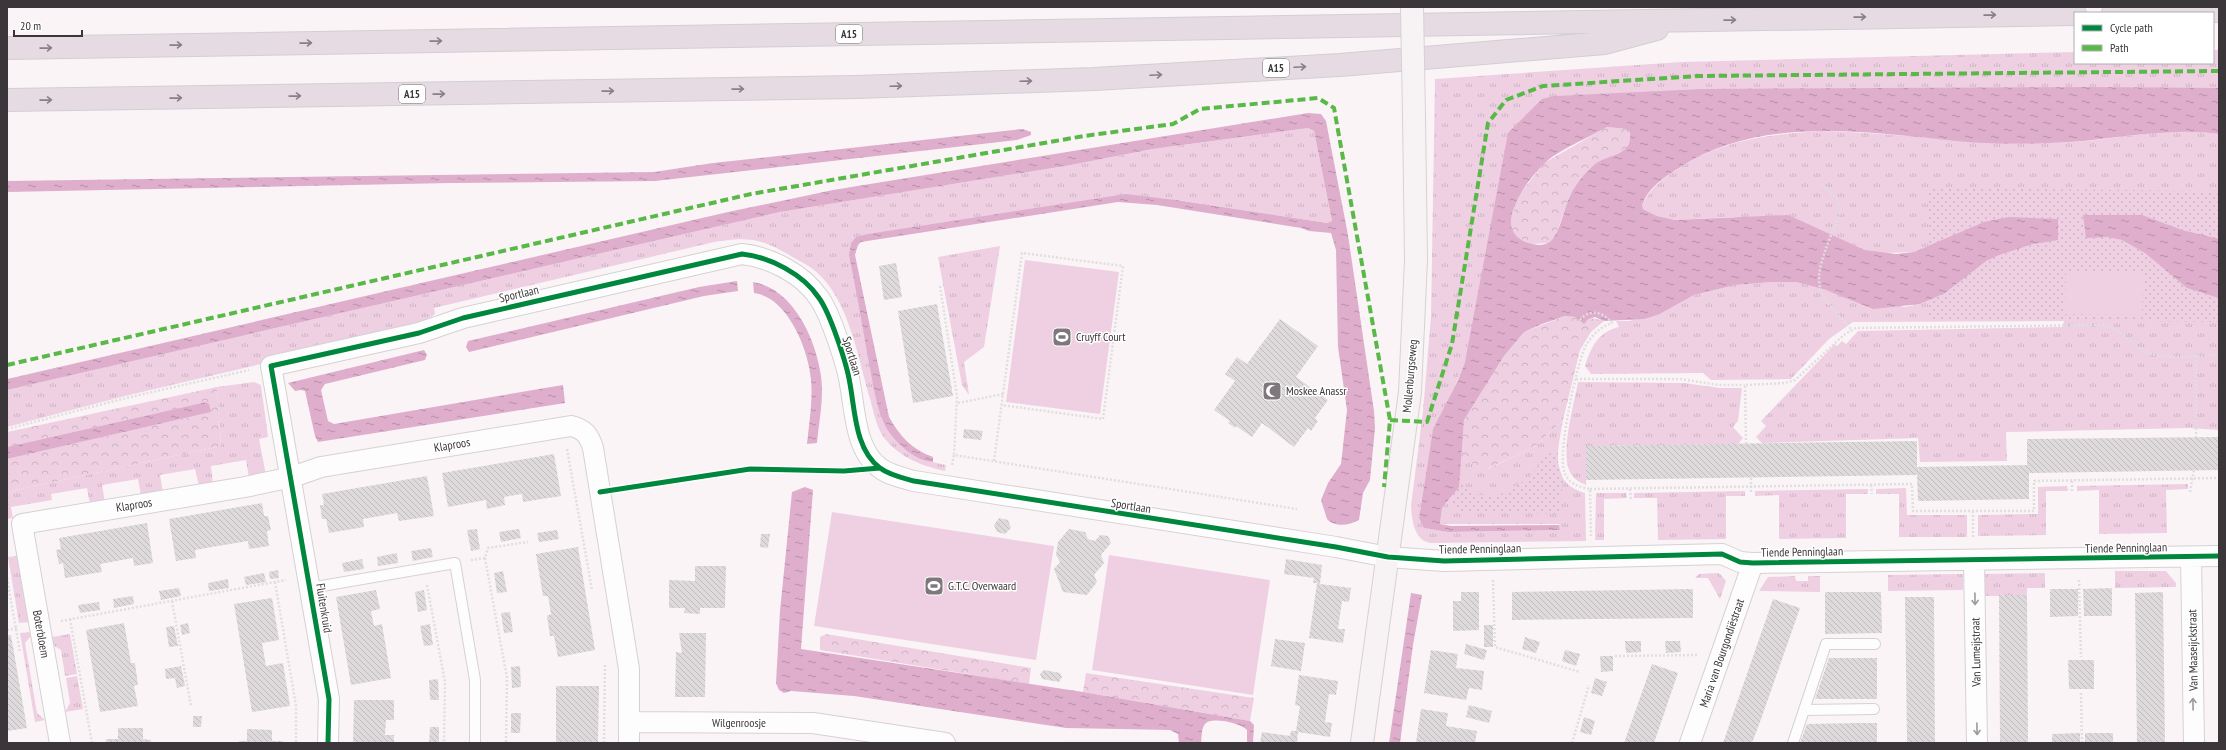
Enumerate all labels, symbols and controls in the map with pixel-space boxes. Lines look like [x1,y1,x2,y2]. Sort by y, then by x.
one-way arrow [1983,11,1996,19]
scale bar [14,12,82,38]
legend [2074,12,2214,64]
one-way arrow [1853,14,1866,21]
one-way arrow [1723,16,1736,24]
text: 20 m [20,18,41,33]
text: Cycle path [2110,20,2153,35]
road number: A15 [836,25,862,43]
one-way arrow [429,37,442,45]
one-way arrow [299,39,312,47]
text: Path [2110,40,2128,55]
one-way arrow [169,42,182,49]
one-way arrow [39,44,52,51]
road number: A15 [1263,59,1289,77]
one-way arrow [1293,63,1306,70]
one-way arrow [1149,72,1162,79]
one-way arrow [1019,77,1032,85]
one-way arrow [889,82,902,89]
road number: A15 [399,85,425,103]
one-way arrow [731,85,744,93]
one-way arrow [601,87,614,95]
one-way arrow [432,90,445,98]
one-way arrow [288,92,301,100]
one-way arrow [169,94,182,102]
one-way arrow [39,96,52,104]
street label: Sportlaan [498,282,540,305]
sports icon: Cruyff Court [1051,326,1073,348]
place label: Cruyff Court [1076,329,1126,344]
street label: Sportlaan [839,334,866,377]
street label: Mollenburgseweg [1399,339,1420,413]
mosque icon: Moskee Anassr [1261,380,1283,402]
place label: Moskee Anassr [1286,383,1347,398]
street label: Klaproos [433,434,471,455]
street label: Klaproos [115,494,153,515]
street label: Sportlaan [1110,495,1152,516]
street label: Tiende Penninglaan [2085,539,2167,556]
street label: Tiende Penninglaan [1439,540,1521,557]
street label: Tiende Penninglaan [1761,543,1843,560]
sports icon: G.T.C. Overwaard [923,575,945,597]
place label: G.T.C. Overwaard [948,578,1016,593]
street label: Fluitenkruid [313,582,336,634]
one-way arrow [1971,592,1978,605]
street label: Maria van Bourgondiëstraat [1696,596,1747,709]
street label: Van Maaseijckstraat [2184,608,2201,692]
street label: Boterbloem [30,609,53,659]
street label: Van Lumeijstraat [1967,617,1984,688]
one-way arrow [2189,698,2197,711]
street label: Wilgenroosje [712,715,766,730]
one-way arrow [1973,722,1981,735]

